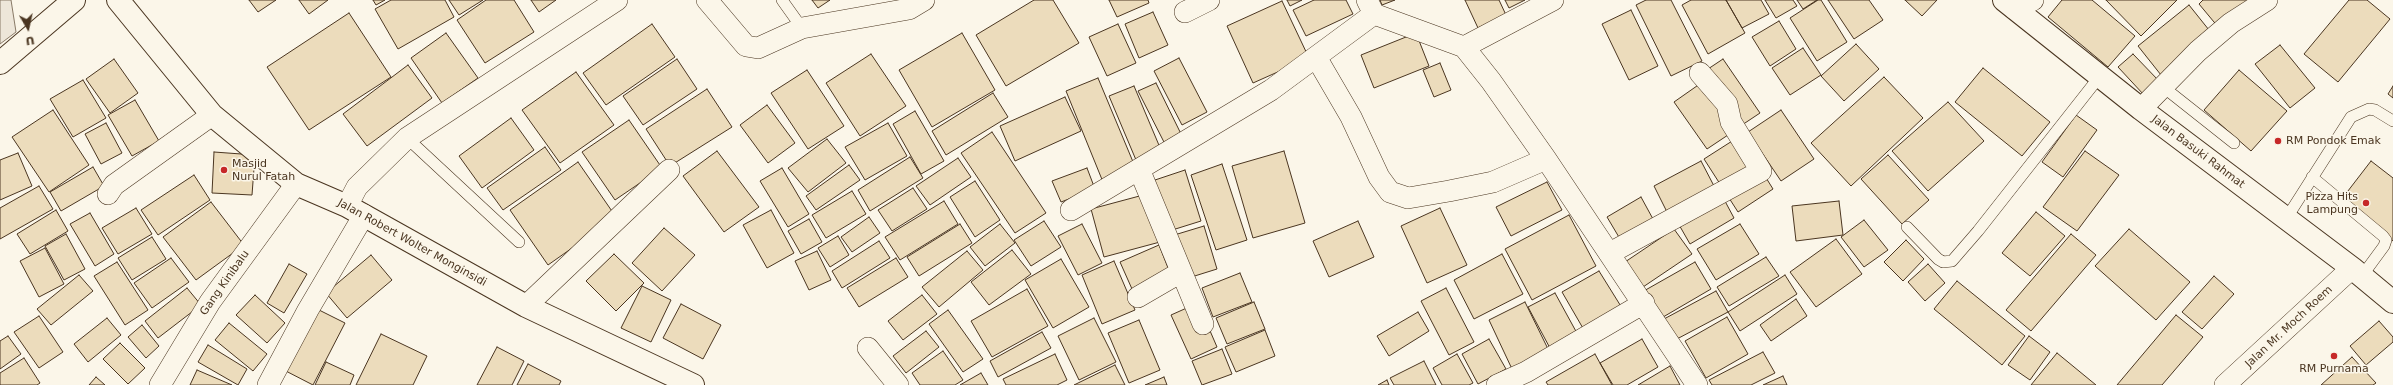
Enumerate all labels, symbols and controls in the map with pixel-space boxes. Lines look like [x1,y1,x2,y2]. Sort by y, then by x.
north arrow [8,8,48,48]
text: U [25,33,35,47]
street label: Jalan Basuki Rahmat [2149,113,2247,191]
place label: RM Pondok Emak [2286,134,2381,148]
marker: RM Pondok Emak [2273,136,2283,146]
place label: Masjid Nurul Fatah [232,157,295,183]
marker: Masjid Nurul Fatah [219,165,229,175]
place label: Pizza Hits Lampung [2305,190,2358,216]
street label: Jalan Robert Wolter Monginsidi [335,196,489,290]
marker: Pizza Hits Lampung [2361,198,2371,208]
street label: Gang Kinibalu [198,248,252,318]
street label: Jalan Mr. Moch Roem [2243,283,2335,371]
marker: RM Purnama [2329,351,2339,361]
place label: RM Purnama [2299,362,2369,376]

